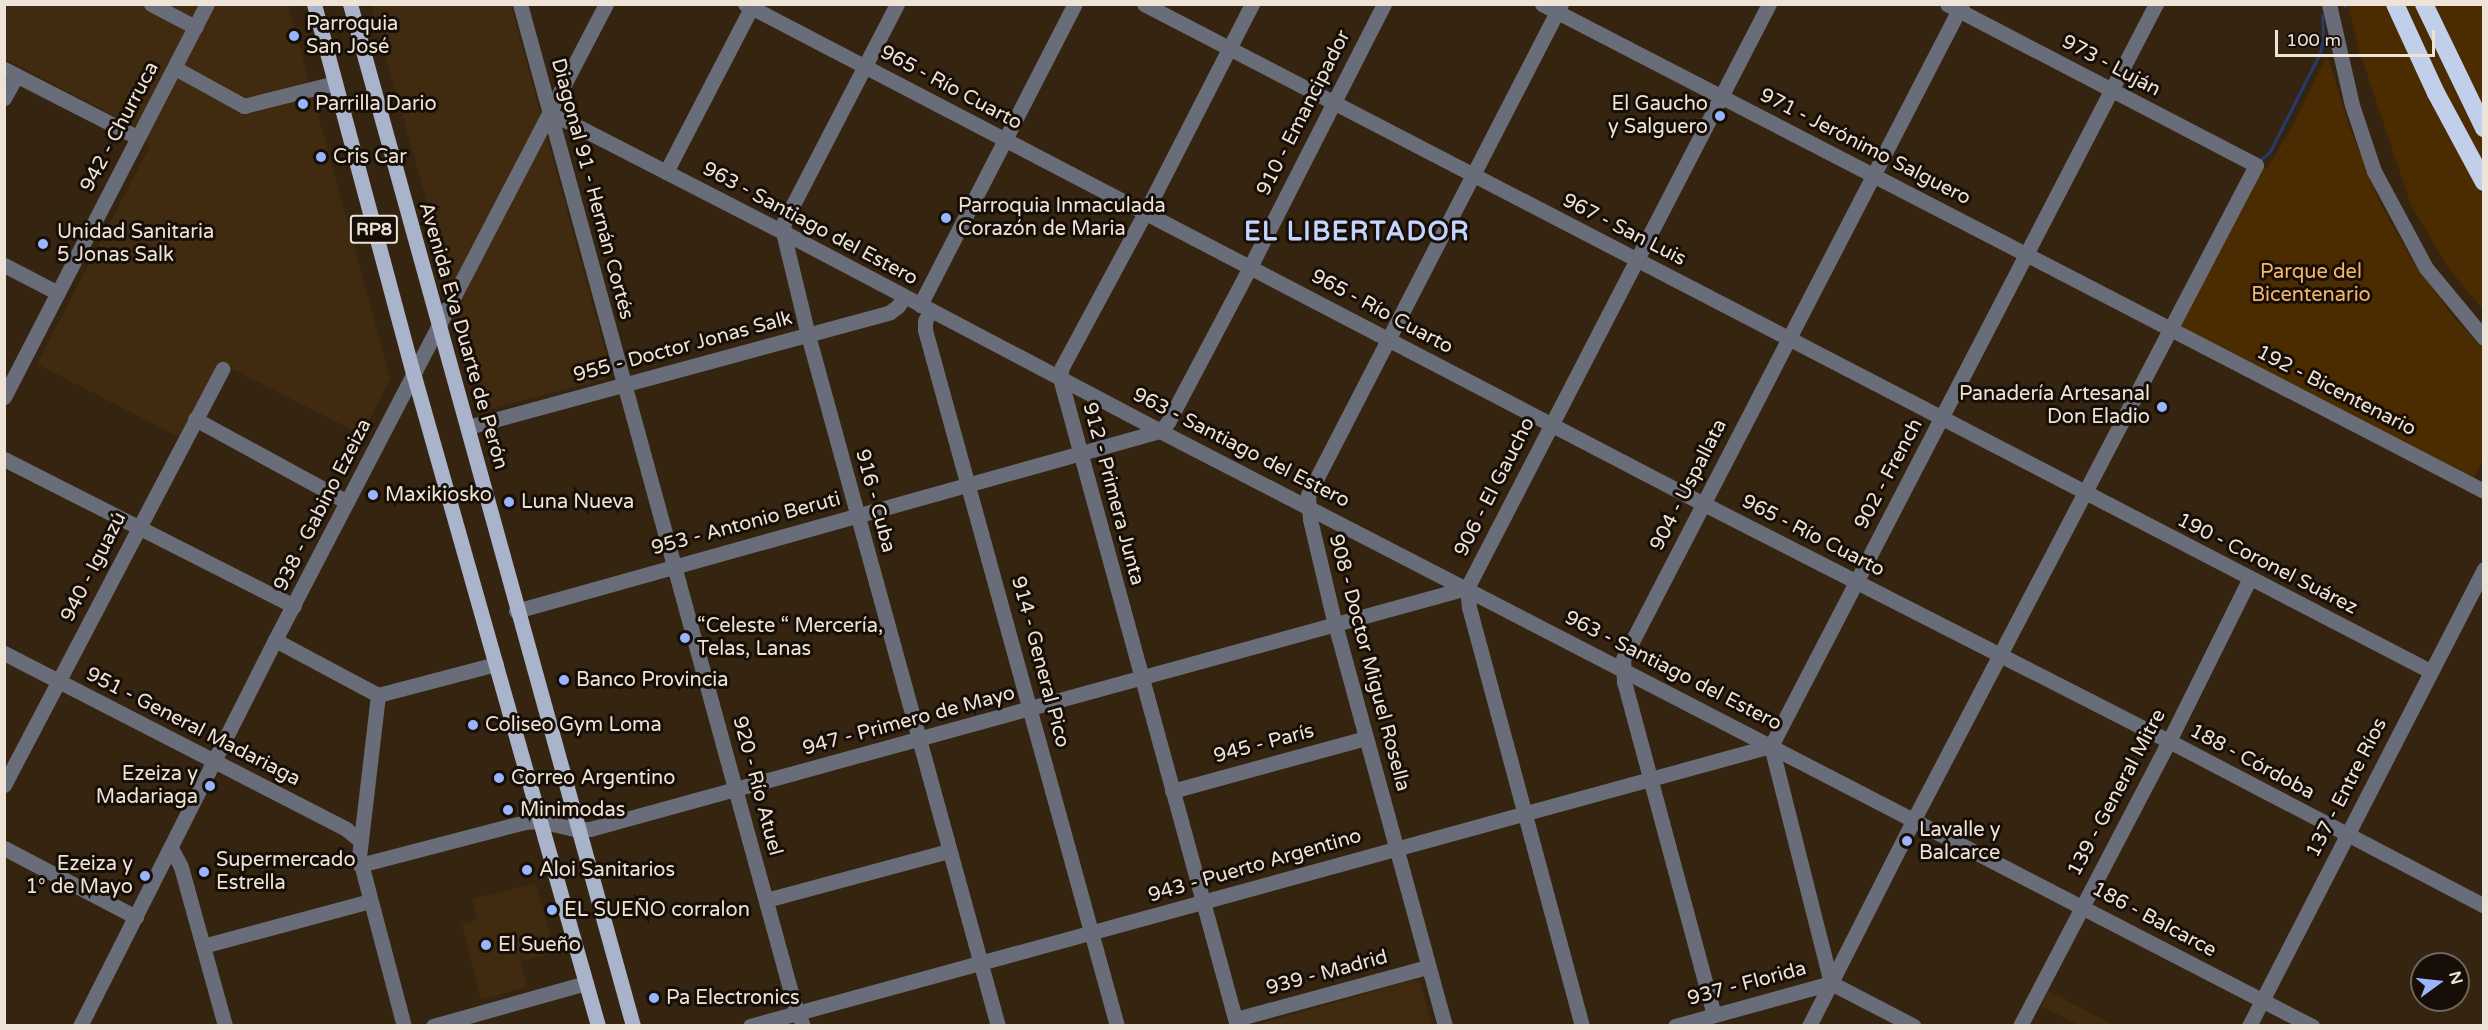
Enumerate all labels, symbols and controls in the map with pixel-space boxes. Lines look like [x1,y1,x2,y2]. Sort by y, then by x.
place label: Parroquia San José [306,13,398,60]
scale bar [2278,18,2438,56]
street label: 910 - Emancipador [1252,26,1356,200]
marker: Parroquia San José [287,29,301,43]
text: 100 m [2286,29,2341,51]
street label: 973 - Luján [2057,30,2165,102]
street label: 965 - Río Cuarto [876,40,1026,136]
street label: Diagonal 91 - Hernán Cortés [546,56,638,322]
street label: 942 - Churruca [76,58,164,196]
street label: 971 - Jerónimo Salguero [1756,83,1974,211]
place label: Parrilla Dario [315,92,437,116]
place label: El Gaucho y Salguero [1608,92,1708,139]
marker: Parrilla Dario [296,97,310,111]
marker: El Gaucho y Salguero [1713,109,1727,123]
place label: Cris Car [333,145,407,169]
marker: Cris Car [314,150,328,164]
street label: 963 - Santiago del Estero [698,157,922,291]
street label: 967 - San Luis [1558,189,1690,271]
place label: Parroquia Inmaculada Corazón de Maria [958,195,1166,242]
street label: Avenida Eva Duarte de Perón [413,200,513,472]
marker: Parroquia Inmaculada Corazón de Maria [939,211,953,225]
road number: RP8 [348,214,400,244]
district label: EL LIBERTADOR [1244,216,1470,248]
place label: Unidad Sanitaria 5 Jonas Salk [57,220,214,267]
marker: Unidad Sanitaria 5 Jonas Salk [34,235,52,253]
park label: Parque del Bicentenario [2251,260,2371,307]
street label: 965 - Río Cuarto [1307,264,1457,360]
street label: 955 - Doctor Jonas Salk [571,306,795,388]
street label: 192 - Bicentenario [2252,340,2420,442]
street label: 963 - Santiago del Estero [1129,383,1353,513]
place label: Panadería Artesanal Don Eladio [1959,383,2150,430]
street label: 912 - Primera Junta [1077,400,1149,588]
marker: Panadería Artesanal Don Eladio [2155,400,2169,414]
street label: 906 - El Gaucho [1450,414,1540,560]
street label: 938 - Gabino Ezeiza [269,415,377,595]
street label: 904 - Uspallata [1646,415,1732,555]
street label: 902 - French [1850,415,1928,533]
street label: 916 - Cuba [850,447,900,555]
place label: Maxikiosko [385,483,492,507]
street label: 953 - Antonio Beruti [649,487,843,561]
marker: Maxikiosko [366,488,380,502]
place label: Luna Nueva [521,490,634,514]
street label: 965 - Río Cuarto [1738,490,1888,582]
marker: Luna Nueva [502,495,516,509]
street label: 940 - Iguazú [56,508,132,626]
street label: 190 - Coronel Suárez [2173,508,2361,620]
street label: 908 - Doctor Miguel Rosella [1323,532,1415,794]
street label: 914 - General Pico [1006,574,1074,750]
street label: 963 - Santiago del Estero [1561,606,1785,736]
place label: “Celeste “ Mercería, Telas, Lanas [697,614,883,661]
marker: “Celeste “ Mercería, Telas, Lanas [678,631,692,645]
street label: 951 - General Madariaga [82,662,304,792]
place label: Banco Provincia [576,668,729,692]
marker: Banco Provincia [557,673,571,687]
street label: 947 - Primero de Mayo [800,681,1018,761]
street label: 139 - General Mitre [2063,705,2171,881]
place label: Coliseo Gym Loma [485,713,662,737]
street label: 920 - Río Atuel [727,714,787,858]
street label: 137 - Entre Ríos [2302,714,2392,862]
marker: Coliseo Gym Loma [466,718,480,732]
street label: 945 - París [1211,719,1317,769]
street label: 188 - Córdoba [2185,719,2319,805]
place label: Ezeiza y Madariaga [96,762,198,809]
place label: Correo Argentino [511,766,675,790]
marker: Correo Argentino [492,771,506,785]
marker: Ezeiza y Madariaga [203,779,217,793]
place label: Minimodas [520,798,625,822]
marker: Minimodas [501,803,515,817]
place label: Lavalle y Balcarce [1919,818,2001,865]
street label: 943 - Puerto Argentino [1146,824,1364,908]
marker: Lavalle y Balcarce [1900,834,1914,848]
place label: Supermercado Estrella [216,849,356,896]
place label: Ezeiza y 1° de Mayo [25,852,133,899]
place label: Aloi Sanitarios [539,858,675,882]
marker: Aloi Sanitarios [520,863,534,877]
marker: Supermercado Estrella [197,865,211,879]
marker: Ezeiza y 1° de Mayo [138,869,152,883]
street label: 186 - Balcarce [2088,877,2220,963]
place label: EL SUEÑO corralon [564,898,750,922]
marker: EL SUEÑO corralon [545,903,559,917]
place label: El Sueño [498,933,581,957]
marker: El Sueño [479,938,493,952]
street label: 939 - Madrid [1264,945,1390,1001]
north arrow [2410,952,2470,1012]
street label: 937 - Florida [1685,957,1809,1011]
text: N [2444,969,2467,987]
place label: Pa Electronics [666,986,800,1010]
marker: Pa Electronics [647,991,661,1005]

